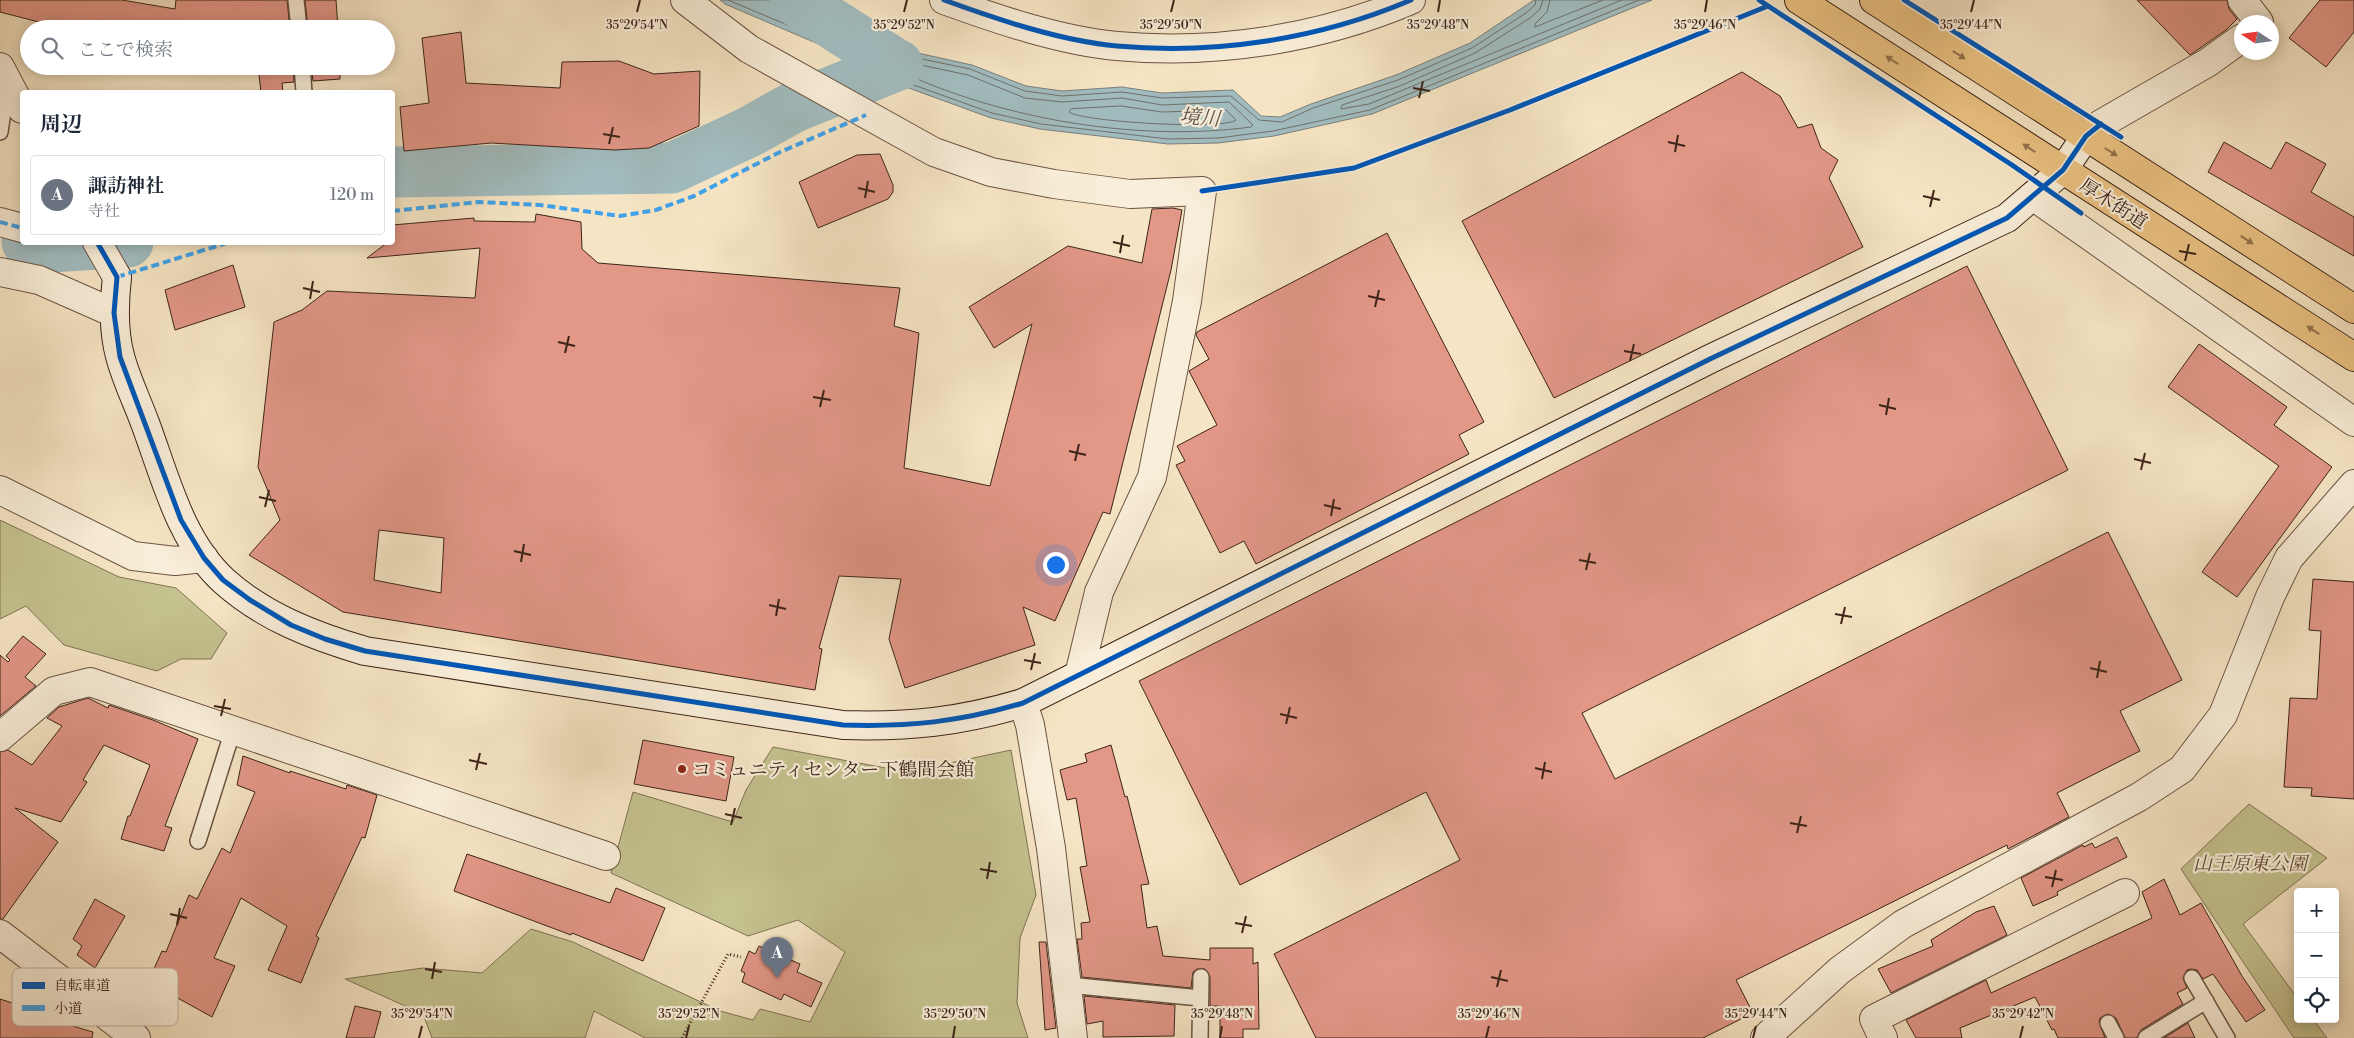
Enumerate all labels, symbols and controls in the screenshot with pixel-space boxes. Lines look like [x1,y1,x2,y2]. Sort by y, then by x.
north arrow [2234,15,2279,60]
text: 35°29'54"N [606,18,668,33]
text: 35°29'52"N [873,18,935,33]
text: 35°29'50"N [1140,18,1202,33]
text: 35°29'48"N [1407,18,1469,33]
text: 35°29'46"N [1674,18,1736,33]
text: 35°29'44"N [1940,18,2002,33]
search box [20,20,395,75]
icon: search [38,34,66,62]
text: ここで検索 [78,38,173,62]
one-way arrow [1952,50,1966,59]
one-way arrow [1886,55,1899,65]
water label: 境川 [1179,104,1223,133]
text: 周辺 [40,112,82,138]
one-way arrow [2022,143,2036,153]
one-way arrow [2104,147,2117,156]
street label: 厚木街道 [2075,173,2152,235]
text: 諏訪神社 [88,174,164,198]
text: A [51,185,63,205]
text: 120 m [330,185,374,205]
text: 寺社 [88,201,120,221]
one-way arrow [2241,235,2254,244]
one-way arrow [2306,326,2320,335]
your location [1043,552,1069,578]
place label: コミュニティセンター下鶴間会館 [692,758,974,782]
marker: コミュニティセンター下鶴間会館 [676,763,688,775]
park label: 山王原東公園 [2193,852,2310,876]
map controls [2294,888,2339,1023]
button: + [2294,888,2339,933]
button: − [2294,933,2339,978]
pin: A [761,937,793,978]
legend [12,968,178,1026]
text: 自転車道 [54,977,110,995]
button: locate [2294,978,2339,1023]
text: 小道 [54,1000,82,1018]
text: 35°29'54"N [391,1007,453,1022]
text: 35°29'52"N [658,1007,720,1022]
text: 35°29'50"N [924,1007,986,1022]
text: 35°29'48"N [1191,1007,1253,1022]
text: 35°29'46"N [1458,1007,1520,1022]
text: 35°29'44"N [1725,1007,1787,1022]
text: 35°29'42"N [1992,1007,2054,1022]

